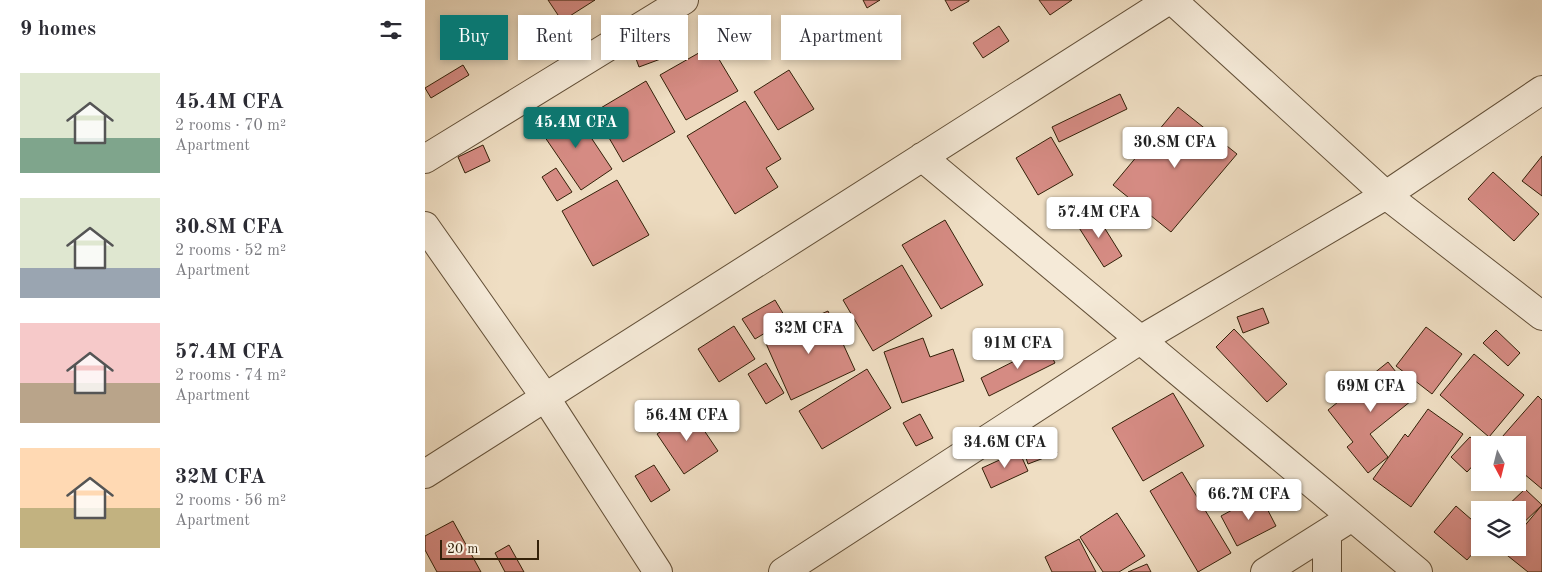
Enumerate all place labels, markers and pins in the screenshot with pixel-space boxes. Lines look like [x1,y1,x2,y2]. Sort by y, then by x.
pin: 45.4M CFA [519,106,633,149]
pin: 30.8M CFA [1118,126,1232,169]
pin: 57.4M CFA [1042,196,1156,239]
pin: 32M CFA [763,312,855,355]
pin: 91M CFA [972,328,1064,370]
pin: 69M CFA [1325,370,1417,413]
pin: 56.4M CFA [630,400,744,442]
pin: 34.6M CFA [948,426,1062,469]
pin: 66.7M CFA [1192,478,1306,521]

